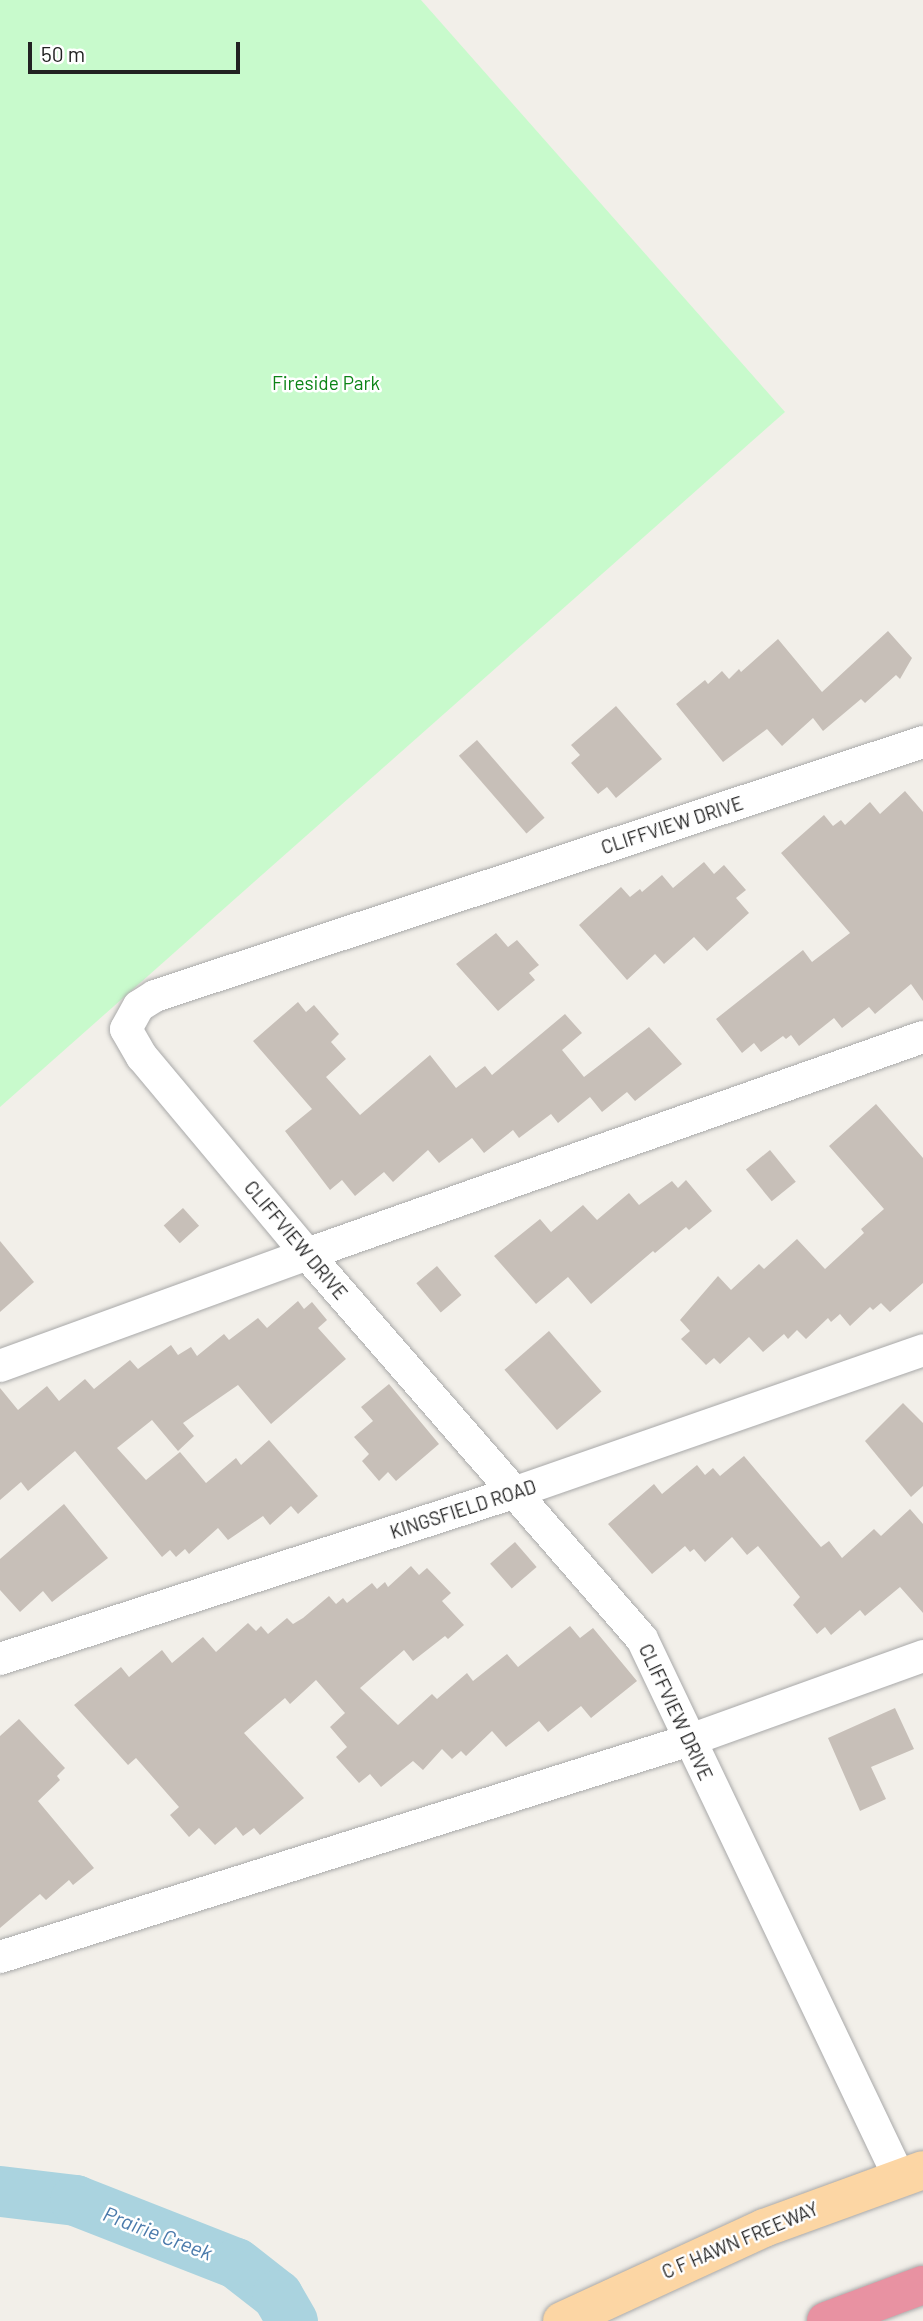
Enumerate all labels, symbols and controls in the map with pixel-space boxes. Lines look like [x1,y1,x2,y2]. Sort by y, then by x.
scale bar [32,28,243,72]
text: 50 m [41,41,85,66]
park label: Fireside Park [272,372,380,394]
street label: CLIFFVIEW DRIVE [598,791,746,859]
street label: CLIFFVIEW DRIVE [240,1176,352,1304]
street label: KINGSFIELD ROAD [387,1475,539,1543]
street label: CLIFFVIEW DRIVE [634,1640,718,1784]
street label: C F HAWN FREEWAY [658,2197,822,2283]
water label: Prairie Creek [100,2201,216,2265]

